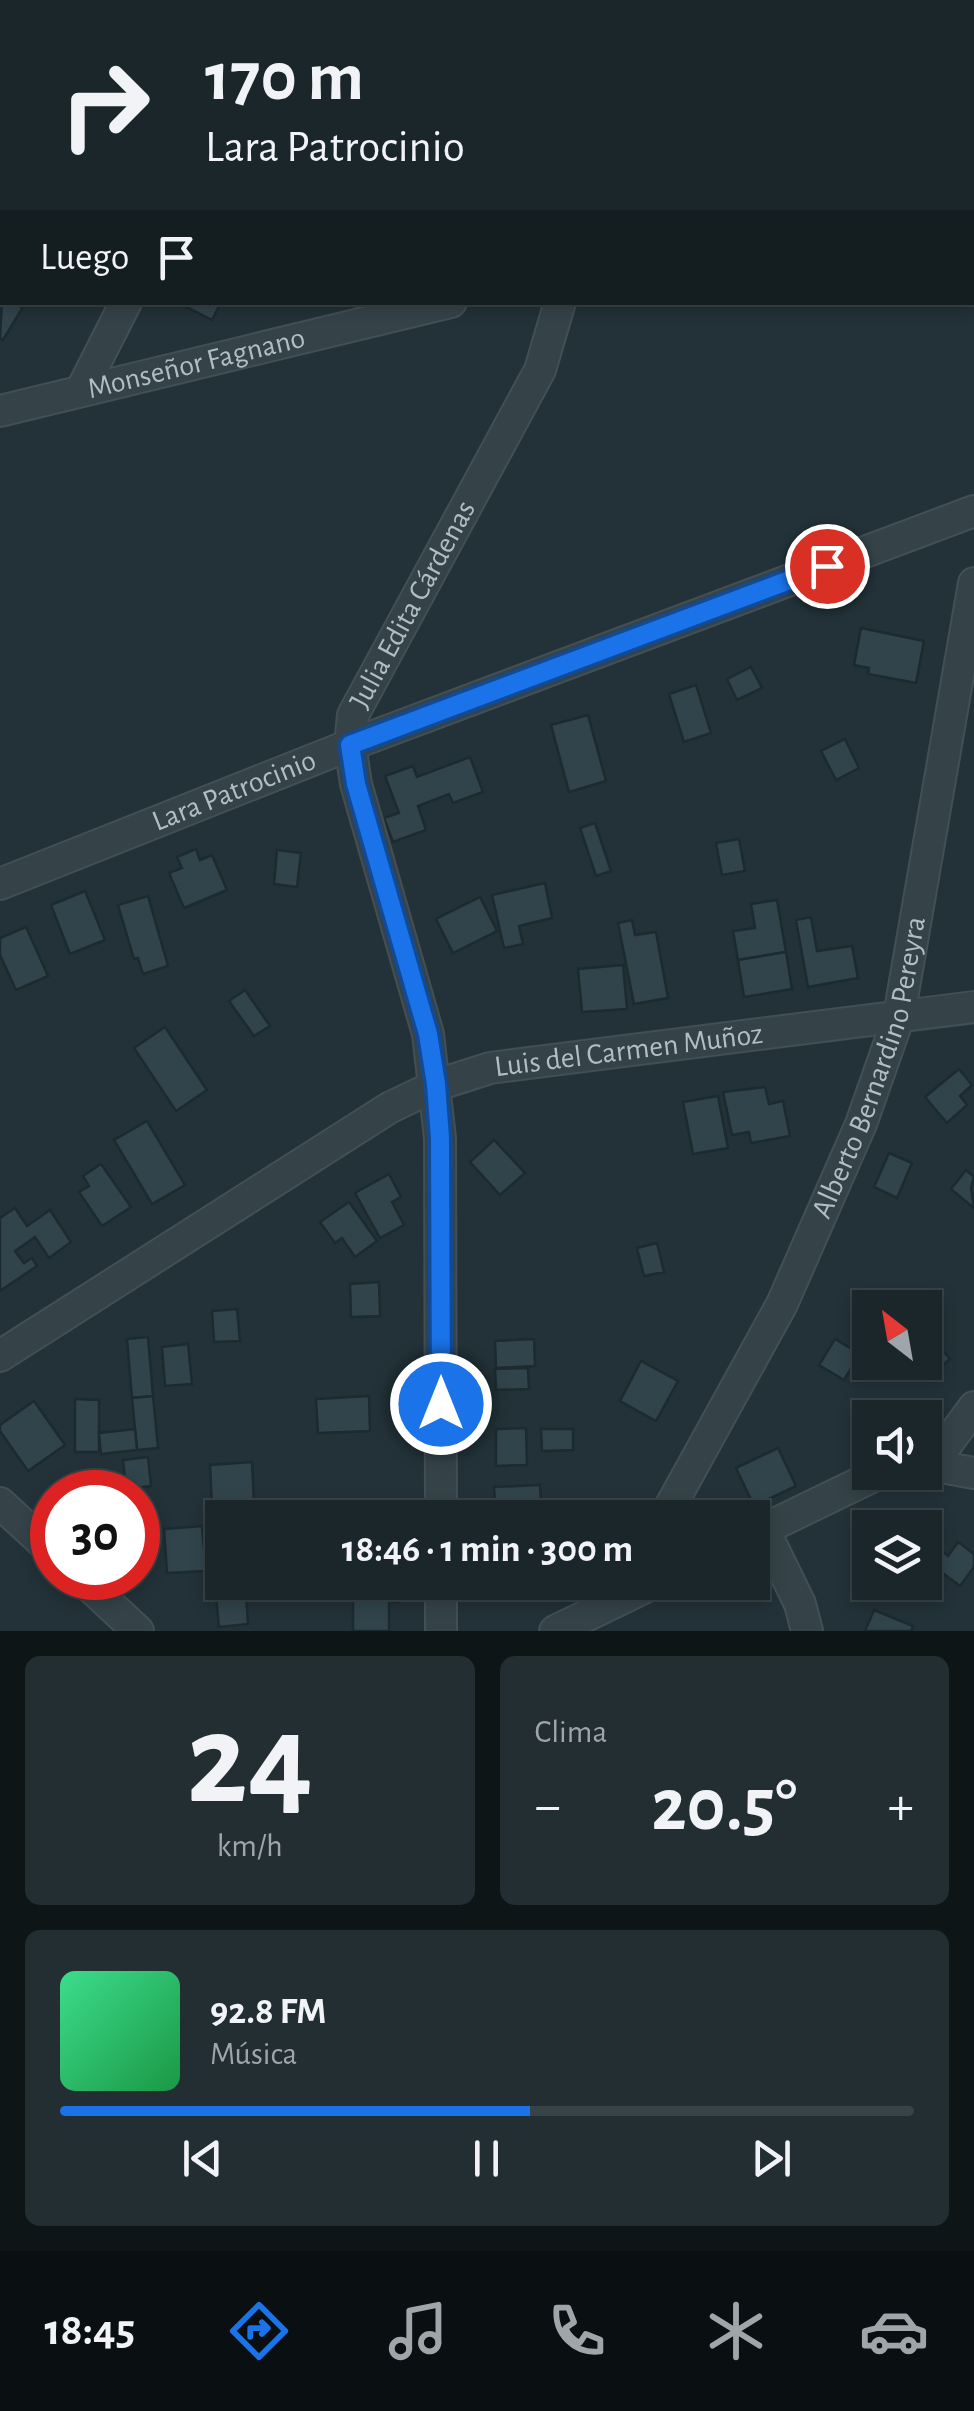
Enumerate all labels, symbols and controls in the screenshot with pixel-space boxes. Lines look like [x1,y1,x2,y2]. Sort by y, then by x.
icon: right [40,40,170,170]
text: 170 m [205,43,364,113]
text: Lara Patrocinio [205,125,465,170]
icon: arrive [149,230,204,285]
text: Luego [40,239,129,277]
street label: Monseñor Fagnano [85,323,308,404]
street label: Julia Edita Cárdenas [344,496,481,714]
pin [785,524,870,609]
icon: arrive [800,539,855,594]
street label: Lara Patrocinio [148,745,320,837]
street label: Alberto Bernardino Pereyra [807,914,931,1223]
street label: Luis del Carmen Muñoz [493,1019,765,1082]
north arrow [852,1290,942,1380]
map controls [852,1290,942,1600]
position arrow [389,1352,493,1456]
button: sound [852,1400,942,1490]
speed limit sign: 30 [30,1470,160,1600]
button: layers [852,1510,942,1600]
text: 18:46 · 1 min · 300 m [342,1531,633,1569]
text: 24 [186,1697,313,1827]
text: Clima [535,1716,607,1748]
text: 20.5° [651,1769,797,1844]
text: − [535,1779,561,1834]
text: + [888,1779,914,1834]
text: km/h [217,1830,283,1862]
text: 92.8 FM [210,1993,327,2031]
text: Música [210,2038,297,2070]
icon: previous [175,2131,230,2186]
icon: pause [459,2131,514,2186]
icon: next [744,2131,799,2186]
icon: directions [224,2296,294,2366]
icon: music [383,2296,453,2366]
icon: phone [542,2296,612,2366]
icon: climate [701,2296,771,2366]
icon: car [859,2296,929,2366]
text: 18:45 [44,2308,135,2353]

